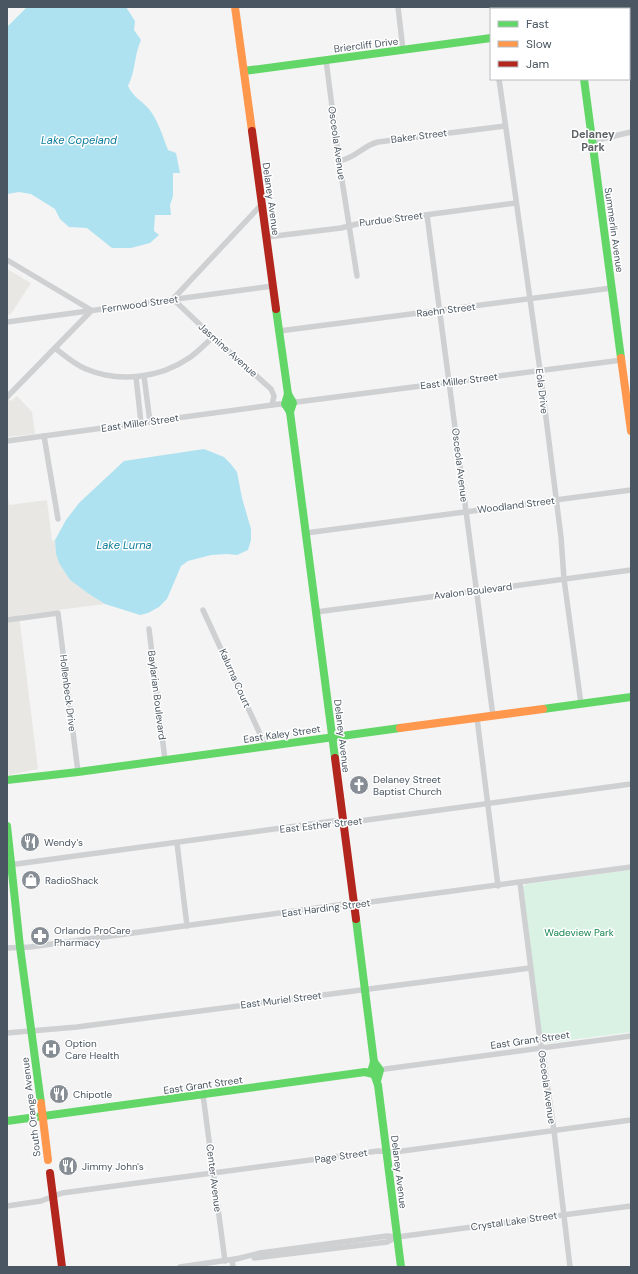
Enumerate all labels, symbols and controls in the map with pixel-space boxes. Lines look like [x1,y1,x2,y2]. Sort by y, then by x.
legend [490,8,630,80]
text: Fast [526,16,549,32]
street label: Briercliff Drive [333,35,399,55]
text: Slow [526,36,552,52]
text: Jam [526,56,549,72]
street label: Osceola Avenue [325,105,349,181]
street label: Baker Street [390,126,448,146]
district label: Delaney Park [571,127,615,154]
water label: Lake Copeland [41,133,117,147]
street label: Delaney Avenue [259,162,283,237]
street label: Summerlin Avenue [602,187,626,274]
street label: Purdue Street [359,209,423,229]
street label: Fernwood Street [101,292,179,316]
street label: Raehn Street [416,300,476,320]
street label: Jasmine Avenue [196,320,260,380]
street label: Eola Drive [533,368,551,415]
street label: East Miller Street [419,370,499,392]
street label: East Miller Street [100,411,180,435]
street label: Osceola Avenue [449,427,471,503]
street label: Woodland Street [477,494,556,516]
water label: Lake Lurna [96,538,152,552]
street label: Avalon Boulevard [433,580,513,602]
street label: Kalurna Court [216,647,254,709]
street label: Baylarian Boulevard [145,649,169,741]
street label: Hollenbeck Drive [57,654,79,733]
street label: Delaney Avenue [331,699,353,774]
street label: East Kaley Street [243,722,321,746]
place label: Delaney Street Baptist Church [373,773,442,798]
church icon: Delaney Street Baptist Church [348,774,370,796]
street label: East Esther Street [279,814,363,836]
restaurant icon: Wendy's [19,831,41,853]
place label: Wendy's [44,836,83,849]
shop icon: RadioShack [20,869,42,891]
place label: RadioShack [45,874,99,887]
street label: East Harding Street [281,896,371,920]
place label: Orlando ProCare Pharmacy [54,924,131,949]
pharmacy icon: Orlando ProCare Pharmacy [29,925,51,947]
park label: Wadeview Park [544,926,614,939]
street label: East Muriel Street [240,989,322,1011]
street label: East Grant Street [490,1028,571,1052]
place label: Option Care Health [65,1037,120,1062]
hospital icon: Option Care Health [40,1038,62,1060]
street label: Osceola Avenue [535,1049,559,1125]
street label: South Orange Avenue [18,1056,44,1157]
street label: East Grant Street [163,1073,244,1097]
restaurant icon: Chipotle [48,1083,70,1105]
place label: Chipotle [73,1088,112,1101]
street label: Delaney Avenue [388,1135,410,1210]
street label: Center Avenue [203,1143,225,1213]
street label: Page Street [314,1146,368,1166]
restaurant icon: Jimmy John's [57,1155,79,1177]
place label: Jimmy John's [82,1160,144,1173]
street label: Crystal Lake Street [470,1208,558,1234]

